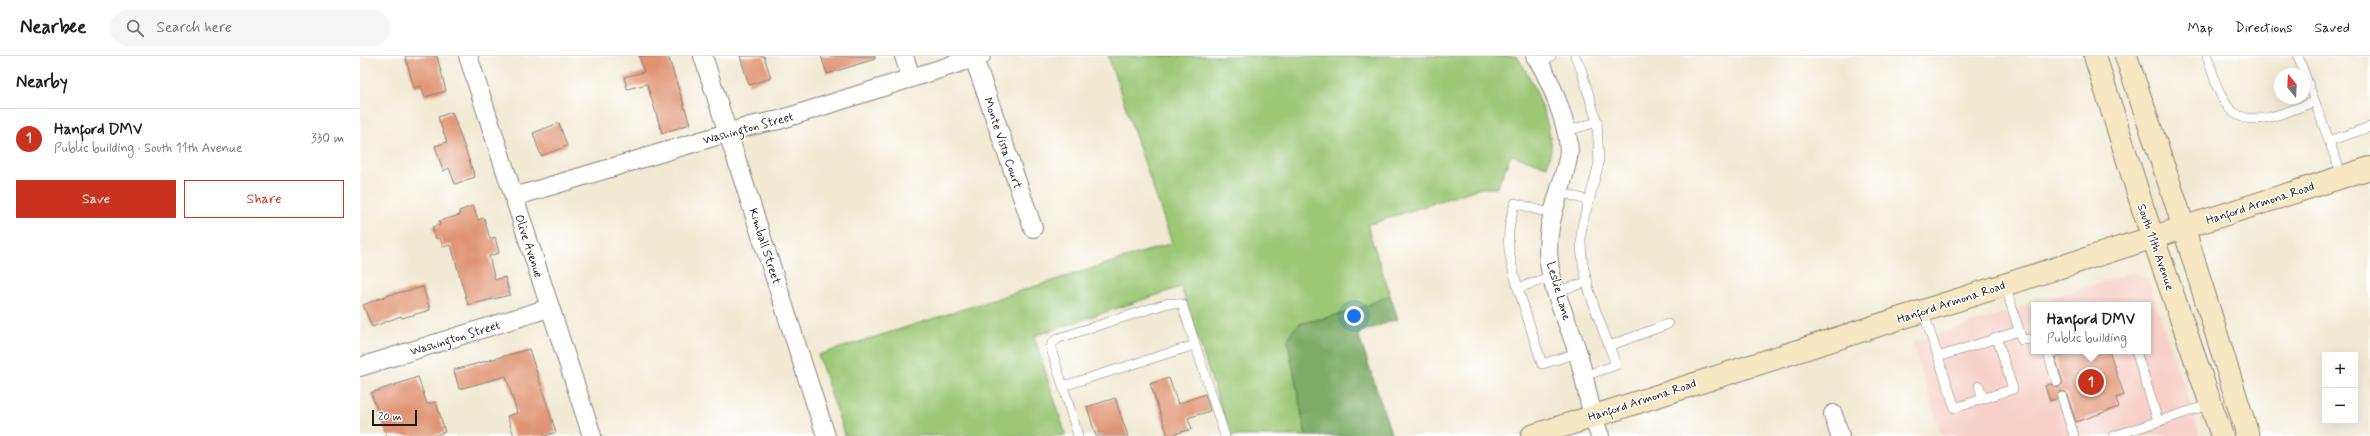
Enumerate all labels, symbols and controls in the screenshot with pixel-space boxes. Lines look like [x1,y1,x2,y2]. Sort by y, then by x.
search box [110,10,390,46]
text: Nearbee [20,15,86,40]
icon: search [124,17,146,39]
text: Search here [156,18,232,38]
text: Map [2187,19,2213,37]
text: Directions [2235,19,2293,37]
text: Saved [2315,19,2350,37]
north arrow [2274,68,2310,104]
text: Nearby [16,71,68,93]
street label: Monte Vista Court [979,96,1025,191]
street label: Washington Street [701,109,796,150]
text: Hanford DMV [54,120,142,140]
text: 1 [26,130,32,147]
text: 330 m [311,130,344,147]
text: Public building · South 11th Avenue [54,140,242,157]
street label: Hanford Armona Road [2204,179,2317,230]
button: Save [16,180,176,218]
button: Share [184,180,344,218]
street label: South 11th Avenue [2133,202,2177,293]
street label: Kimball Street [744,206,784,287]
street label: Olive Avenue [510,213,546,280]
street label: Leslie Lane [1542,260,1574,323]
street label: Hanford Armona Road [1895,278,2008,329]
popup [2031,302,2151,354]
your location [1344,306,1364,326]
text: Hanford DMV [2047,310,2135,330]
street label: Washington Street [408,318,503,361]
text: Public building [2047,330,2127,347]
map controls [2322,352,2358,424]
button: + [2322,352,2358,388]
pin: 1 [2078,367,2104,397]
street label: Hanford Armona Road [1586,376,1699,427]
button: − [2322,388,2358,424]
scale bar [372,408,417,427]
text: 20 m [378,410,401,424]

